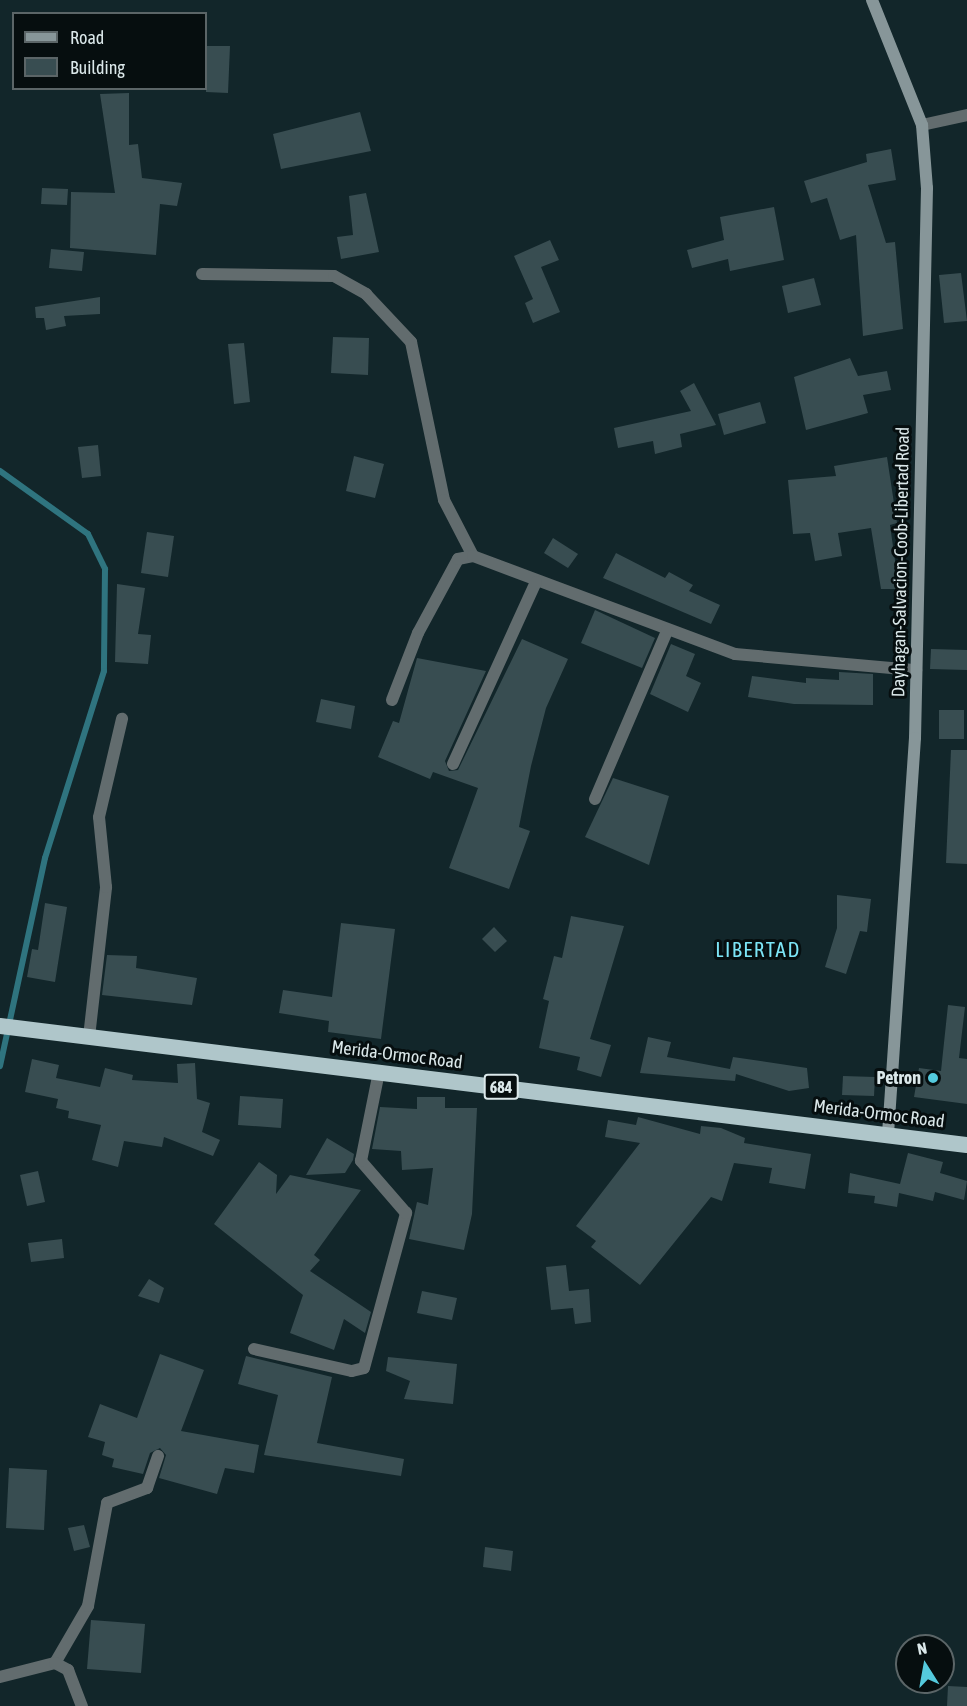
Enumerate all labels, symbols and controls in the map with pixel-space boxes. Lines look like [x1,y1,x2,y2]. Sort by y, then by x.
legend [12,12,207,90]
text: Road [70,27,104,48]
text: Building [70,57,125,78]
street label: Dayhagan-Salvacion-Coob-Libertad Road [888,427,914,697]
district label: LIBERTAD [715,936,801,962]
street label: Merida-Ormoc Road [330,1036,464,1074]
place label: Petron [877,1067,921,1089]
marker: Petron [926,1071,940,1085]
road number: 684 [483,1074,519,1100]
street label: Merida-Ormoc Road [812,1095,946,1133]
north arrow [895,1634,955,1694]
text: N [916,1639,928,1658]

